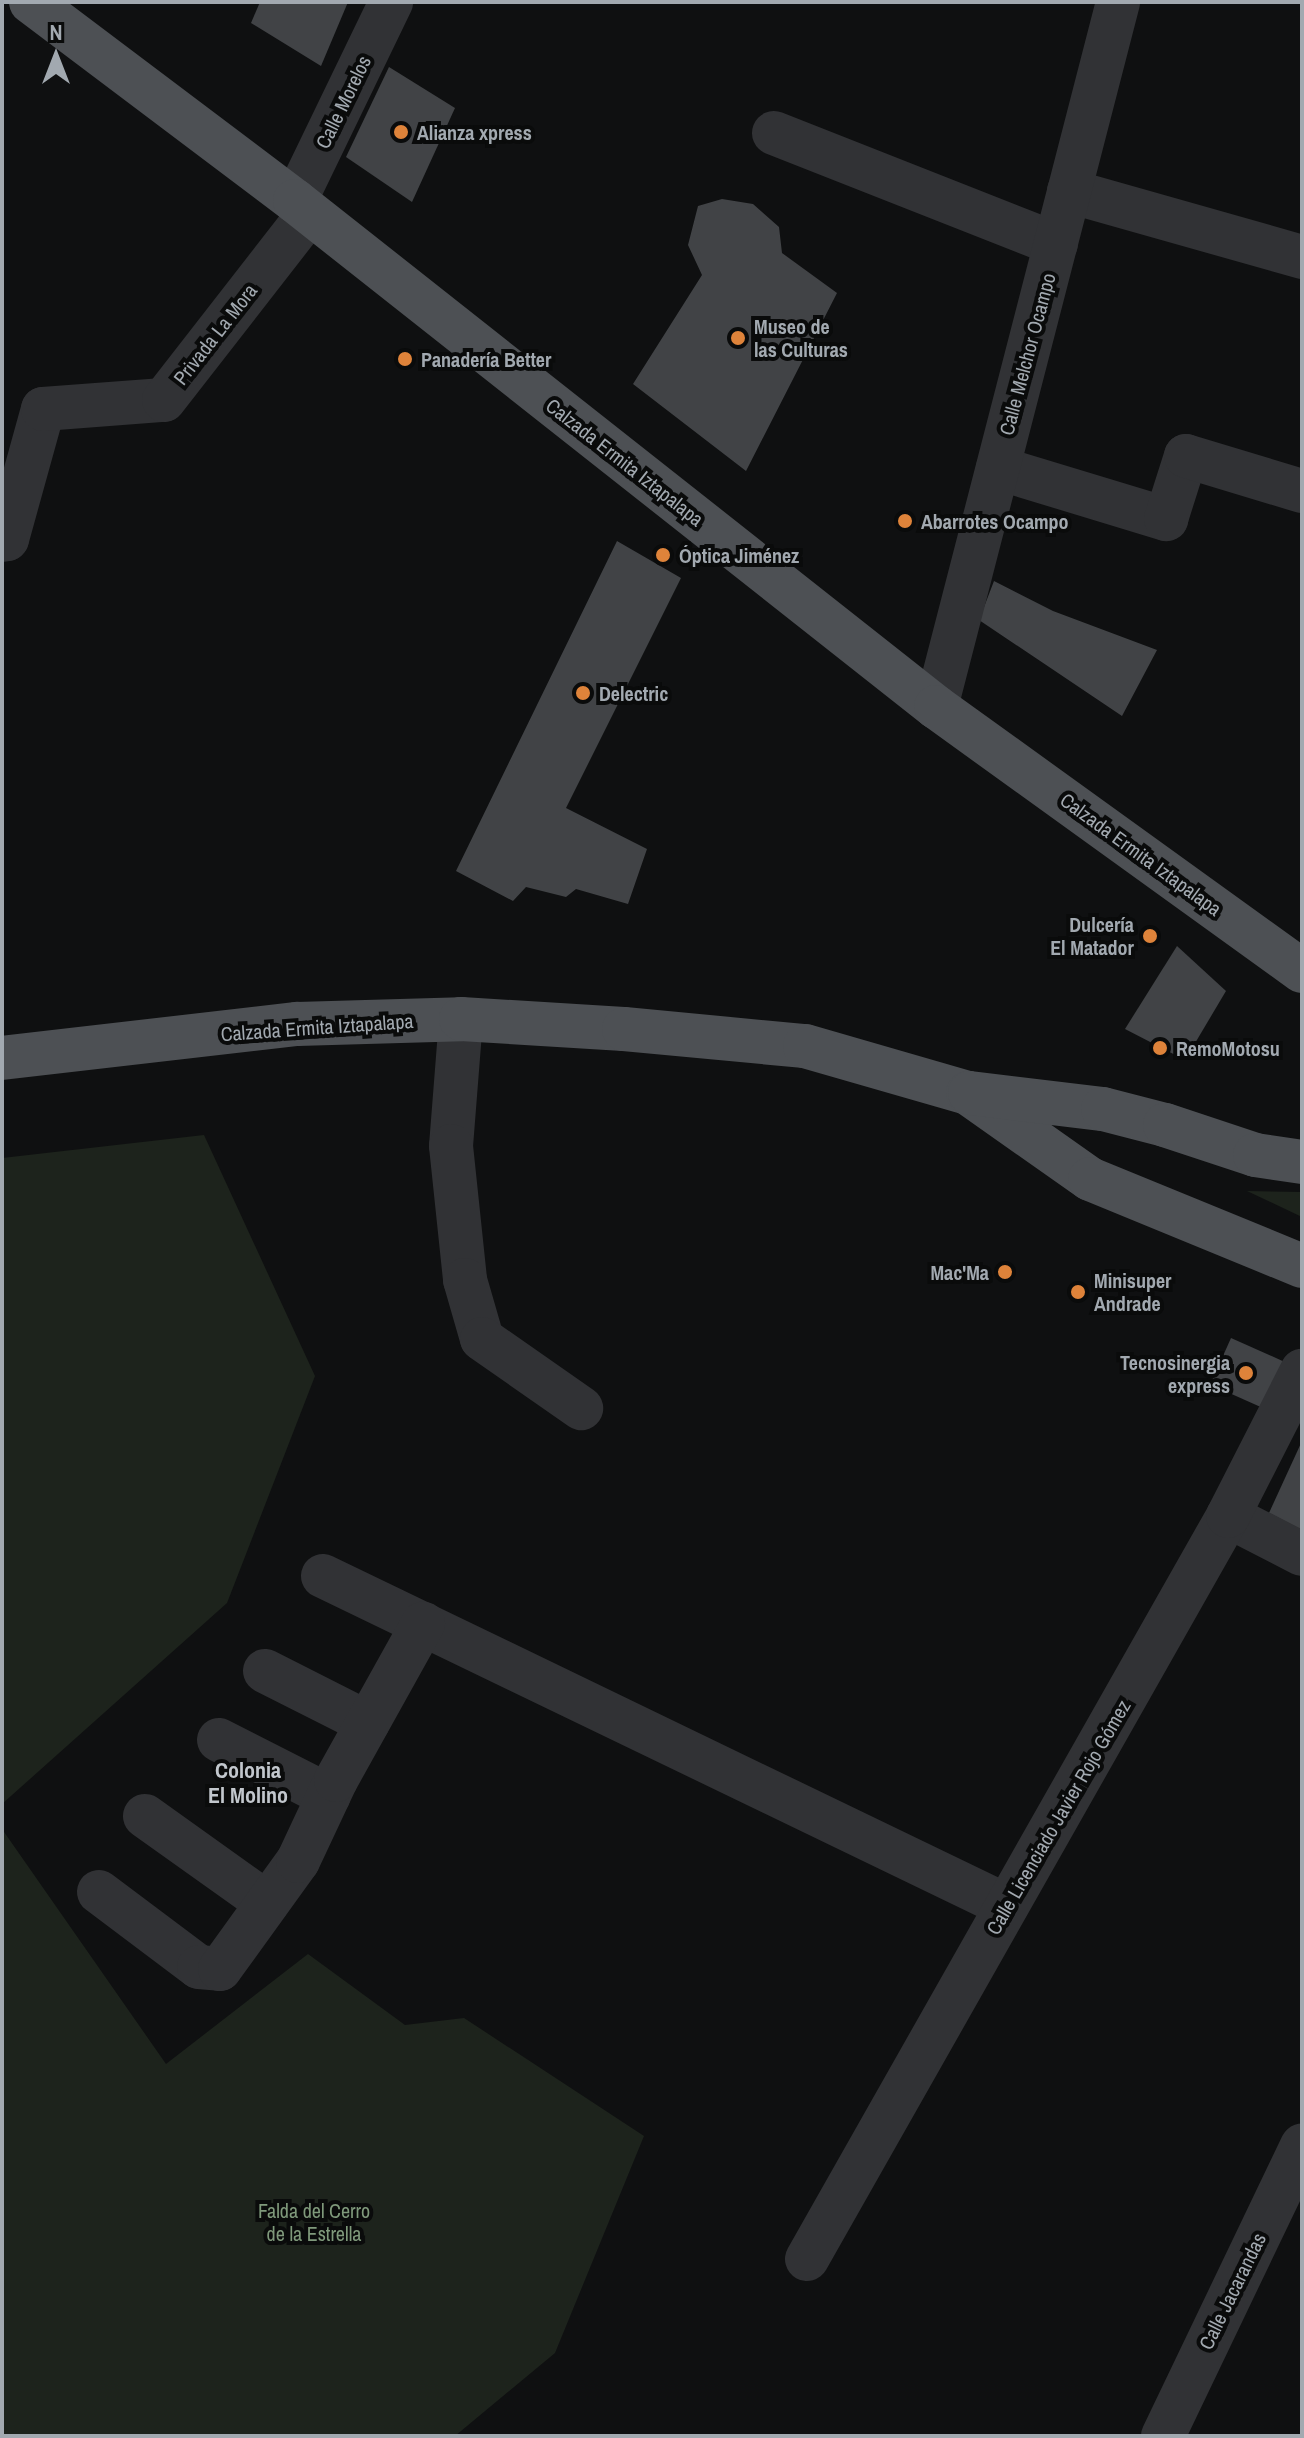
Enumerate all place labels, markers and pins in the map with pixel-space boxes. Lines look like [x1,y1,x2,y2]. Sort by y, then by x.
place label: Alianza xpress [417,120,532,144]
marker: Alianza xpress [392,123,410,141]
place label: Museo de las Culturas [754,314,848,361]
marker: Museo de las Culturas [729,329,747,347]
place label: Panadería Better [421,347,551,371]
marker: Panadería Better [396,350,414,368]
place label: Abarrotes Ocampo [921,509,1069,533]
marker: Abarrotes Ocampo [896,512,914,530]
place label: Óptica Jiménez [679,543,799,567]
marker: Óptica Jiménez [654,546,672,564]
place label: Delectric [599,681,668,705]
marker: Delectric [574,684,592,702]
place label: Dulcería El Matador [1050,912,1134,959]
marker: Dulcería El Matador [1141,927,1159,945]
place label: RemoMotosu [1176,1036,1280,1060]
marker: RemoMotosu [1151,1039,1169,1057]
place label: Mac'Ma [930,1260,989,1284]
marker: Mac'Ma [996,1263,1014,1281]
place label: Minisuper Andrade [1094,1268,1171,1315]
marker: Minisuper Andrade [1069,1283,1087,1301]
place label: Tecnosinergia express [1120,1350,1230,1397]
marker: Tecnosinergia express [1237,1364,1255,1382]

